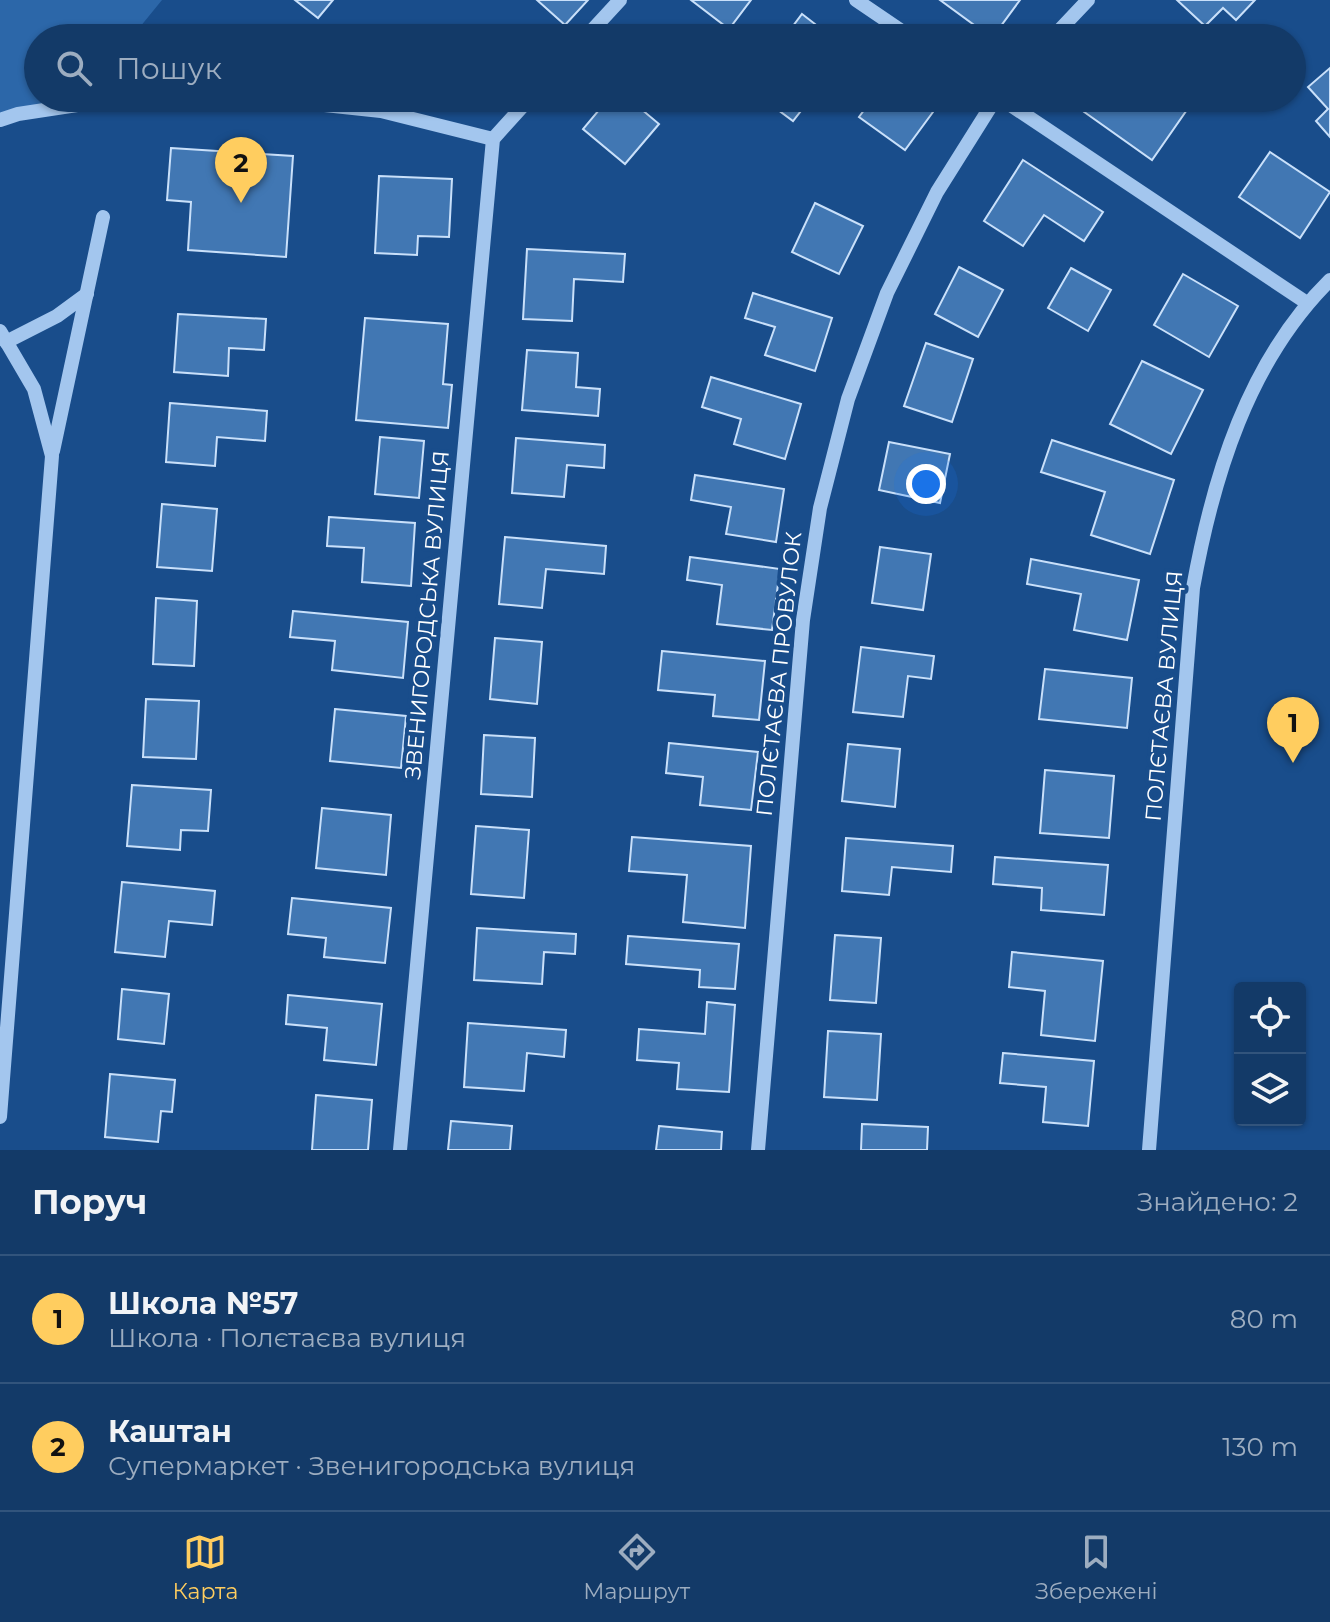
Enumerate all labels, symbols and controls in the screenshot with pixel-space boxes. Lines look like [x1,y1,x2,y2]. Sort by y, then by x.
search box [24,24,1306,112]
icon: search [52,46,96,90]
text: Пошук [116,50,222,87]
pin: 2 [215,137,267,203]
street label: ЗВЕНИГОРОДСЬКА ВУЛИЦЯ [399,449,455,781]
your location [906,464,946,504]
street label: ПОЛЄТАЄВА ПРОВУЛОК [751,530,807,818]
street label: ПОЛЄТАЄВА ВУЛИЦЯ [1140,569,1188,823]
pin: 1 [1267,697,1319,763]
map controls [1234,982,1306,1126]
button: locate [1234,982,1306,1054]
button: layers [1234,1054,1306,1126]
text: Поруч [32,1181,147,1223]
text: Знайдено: 2 [1137,1186,1298,1218]
text: Школа №57 [108,1285,298,1322]
text: 1 [53,1303,63,1335]
text: 80 m [1230,1303,1298,1335]
text: Школа · Полєтаєва вулиця [108,1322,466,1354]
text: Каштан [108,1413,232,1450]
text: 2 [50,1431,66,1463]
text: 130 m [1222,1431,1298,1463]
text: Супермаркет · Звенигородська вулиця [108,1450,635,1482]
tab: Карта [172,1530,238,1605]
tab: Маршрут [583,1530,690,1605]
tab: Збережені [1035,1530,1158,1605]

